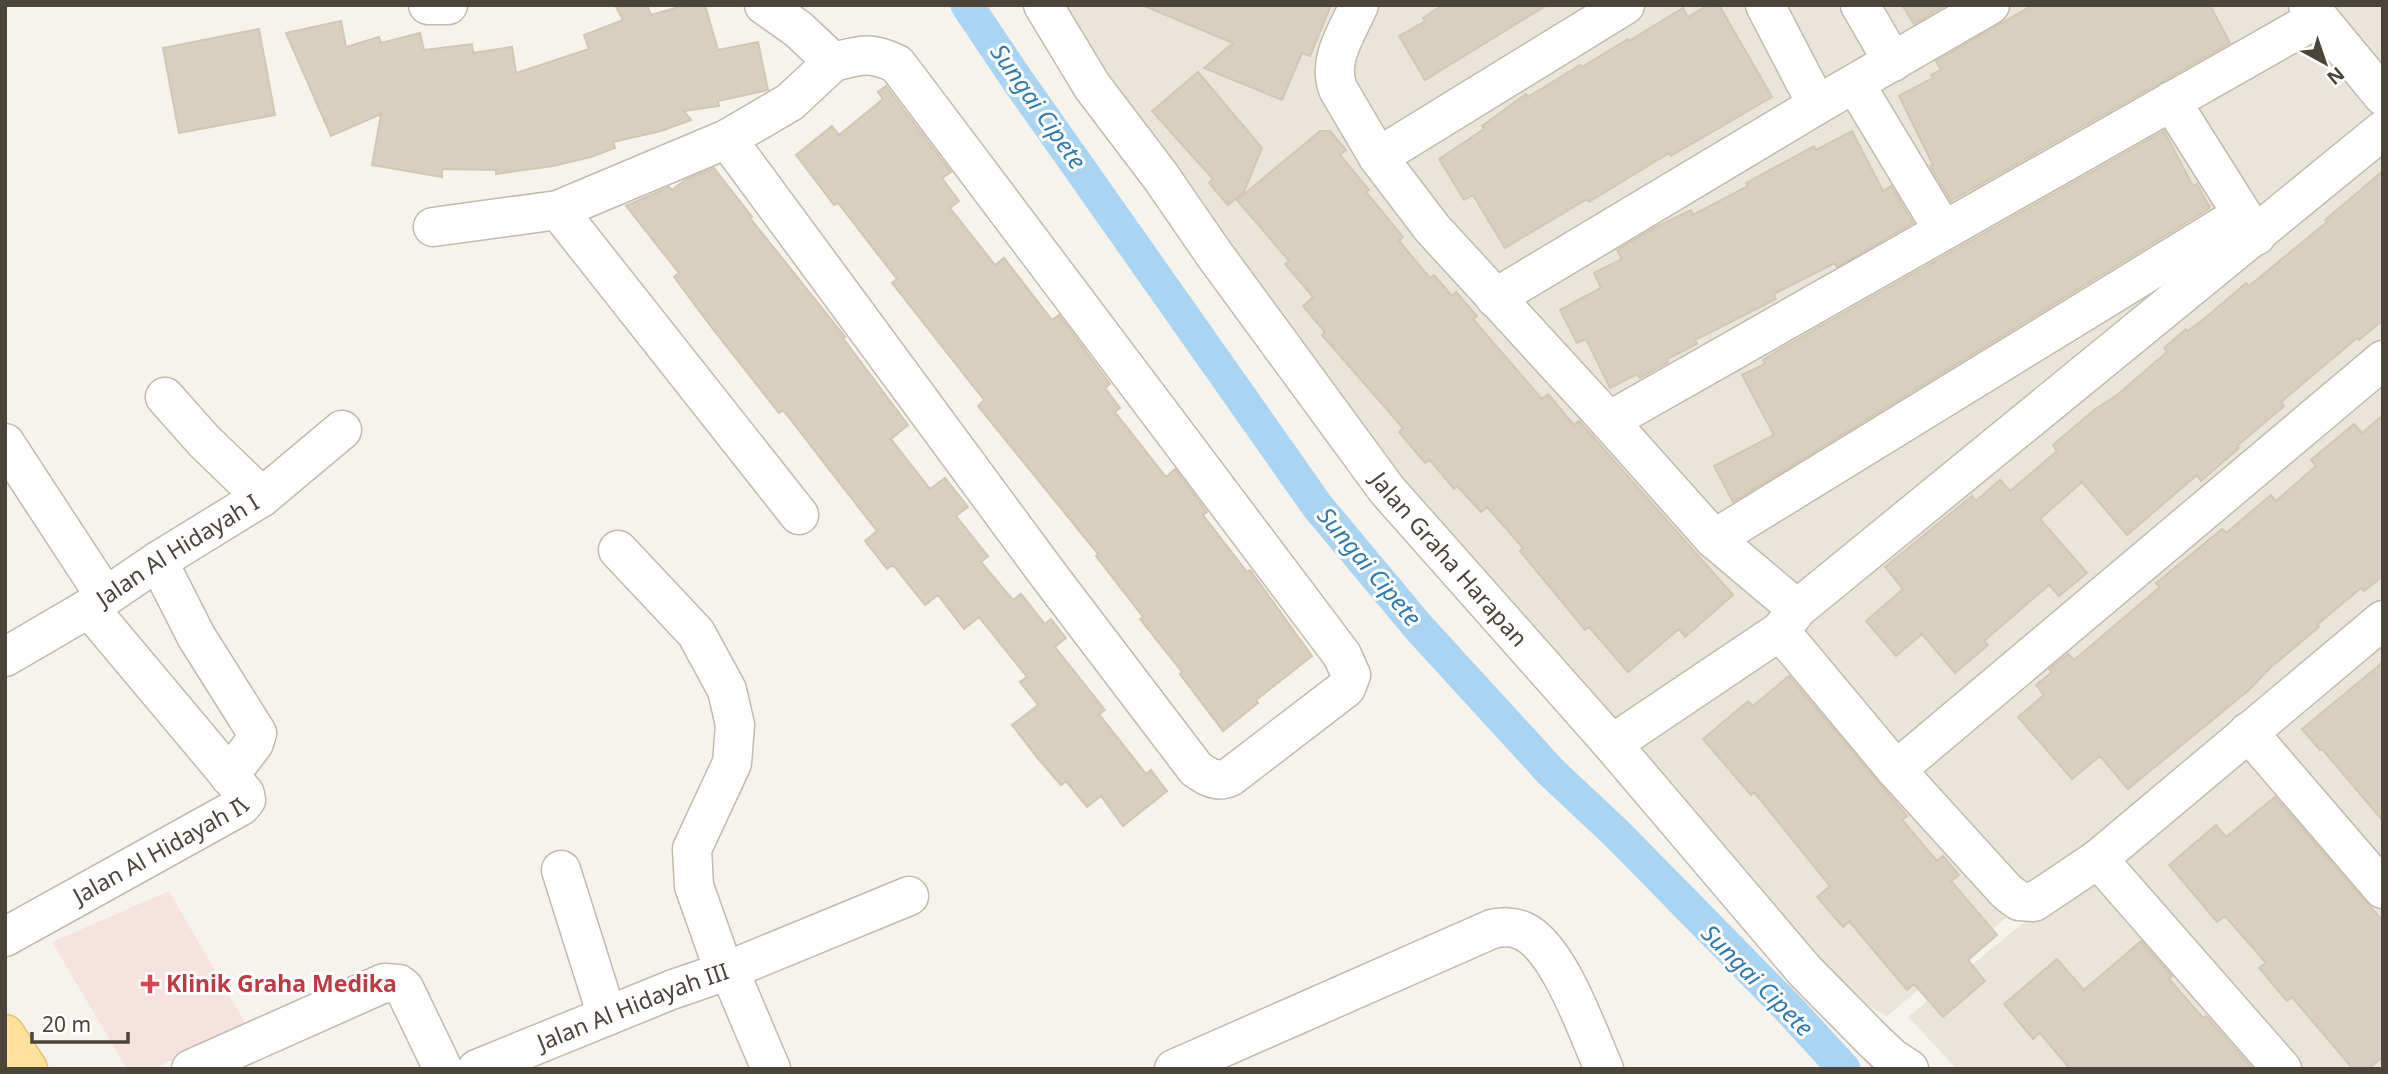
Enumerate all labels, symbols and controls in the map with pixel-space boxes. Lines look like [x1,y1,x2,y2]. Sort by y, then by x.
north arrow [2290,28,2360,98]
water label: Sungai Cipete [984,37,1095,175]
text: N [2322,61,2350,91]
street label: Jalan Graha Harapan [1363,463,1535,653]
street label: Jalan Al Hidayah I [88,486,265,615]
water label: Sungai Cipete [1311,500,1430,633]
street label: Jalan Al Hidayah II [65,791,256,912]
water label: Sungai Cipete [1695,917,1821,1043]
street label: Jalan Al Hidayah III [530,954,733,1059]
place label: Klinik Graha Medika [166,967,397,999]
marker: Klinik Graha Medika [140,974,160,994]
scale bar [32,1000,128,1044]
text: 20 m [42,1010,91,1038]

